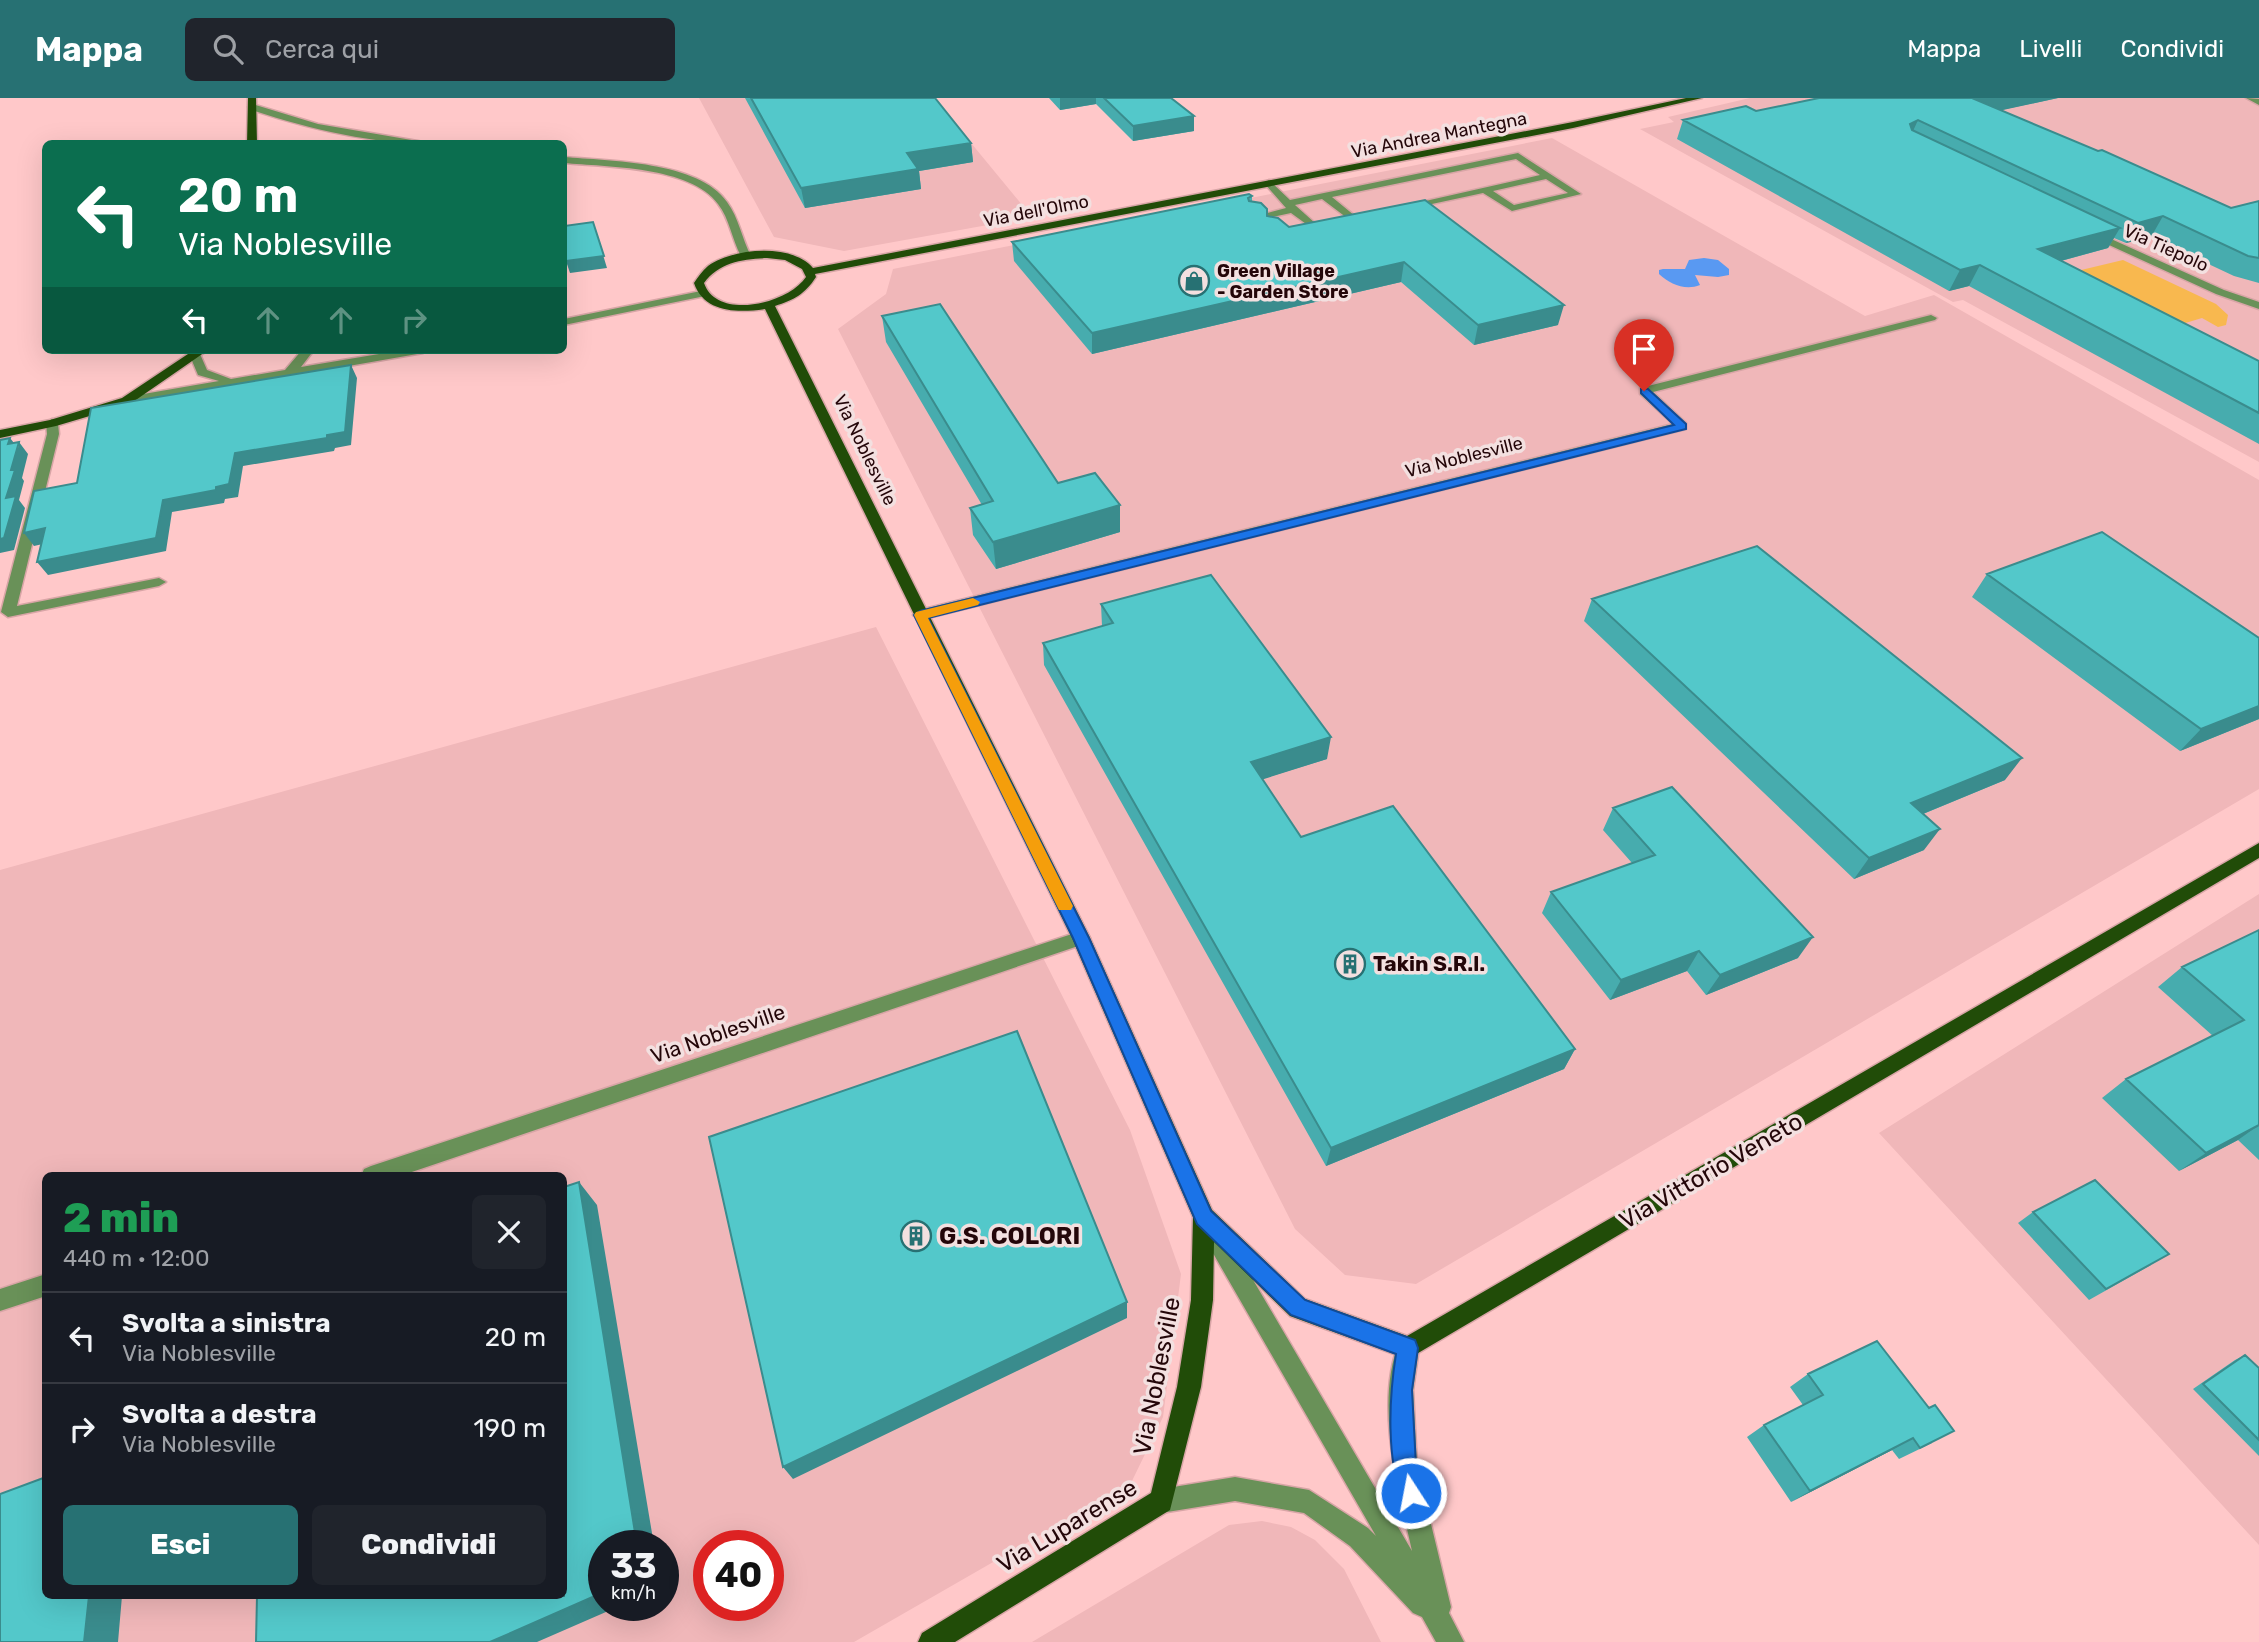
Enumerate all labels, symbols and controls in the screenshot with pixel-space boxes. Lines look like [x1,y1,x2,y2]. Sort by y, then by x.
search box [185,18,675,81]
text: Mappa [35,30,143,69]
icon: search [209,30,247,68]
text: Cerca qui [265,34,379,65]
text: Mappa [1907,35,1981,63]
text: Livelli [2019,35,2082,63]
text: Condividi [2120,35,2224,63]
street label: Via Andrea Mantegna [1349,107,1529,163]
text: 20 m [178,166,299,224]
icon: left [63,168,154,259]
street label: Via dell'Olmo [981,190,1091,232]
street label: Via Tiepolo [2120,220,2212,276]
text: Via Noblesville [178,225,392,263]
place label: Green Village - Garden Store [1217,260,1349,303]
shop icon: Green Village - Garden Store [1177,264,1211,298]
icon: left [176,301,214,339]
icon: ahead [249,301,287,339]
icon: ahead [322,301,360,339]
icon: right [395,301,433,339]
pin [1614,319,1674,391]
icon: arrive [1625,330,1663,368]
street label: Via Noblesville [829,391,901,509]
street label: Via Noblesville [1403,432,1525,482]
building icon: Takin S.R.l. [1333,947,1367,981]
place label: Takin S.R.l. [1373,951,1485,976]
street label: Via Noblesville [647,999,788,1068]
street label: Via Vittorio Veneto [1614,1107,1808,1235]
text: 2 min [63,1193,179,1243]
button: close [472,1195,546,1269]
building icon: G.S. COLORI [899,1219,933,1253]
place label: G.S. COLORI [939,1222,1080,1250]
text: 440 m · 12:00 [63,1244,210,1272]
street label: Via Noblesville [1128,1294,1186,1458]
text: Svolta a sinistra [122,1308,331,1339]
icon: left [63,1319,101,1357]
text: 20 m [485,1322,546,1353]
text: Via Noblesville [122,1339,276,1367]
text: Svolta a destra [122,1399,317,1430]
icon: right [63,1410,101,1448]
text: 190 m [473,1413,546,1444]
text: Via Noblesville [122,1430,276,1458]
position arrow [1374,1456,1448,1530]
street label: Via Luparense [992,1473,1142,1579]
button: Esci [63,1505,298,1585]
button: Condividi [312,1505,546,1585]
speed limit sign: 40 [693,1530,784,1621]
text: 33 [610,1545,657,1587]
text: km/h [611,1582,656,1604]

